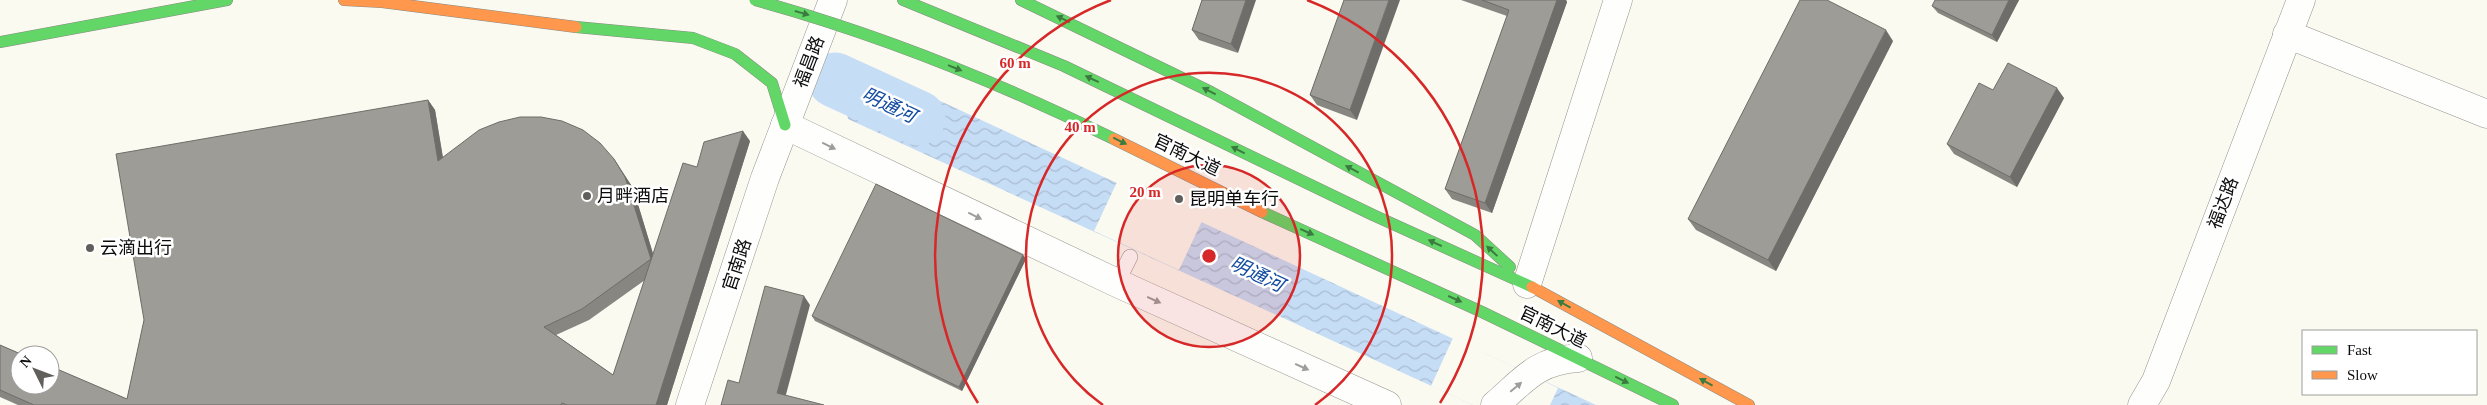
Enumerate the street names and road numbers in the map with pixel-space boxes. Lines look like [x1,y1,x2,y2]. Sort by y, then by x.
street label: 福昌路 [790,33,828,91]
street label: 官南大道 [1150,130,1224,180]
street label: 福达路 [2204,174,2242,232]
street label: 官南路 [719,236,755,294]
street label: 官南大道 [1516,302,1590,352]

